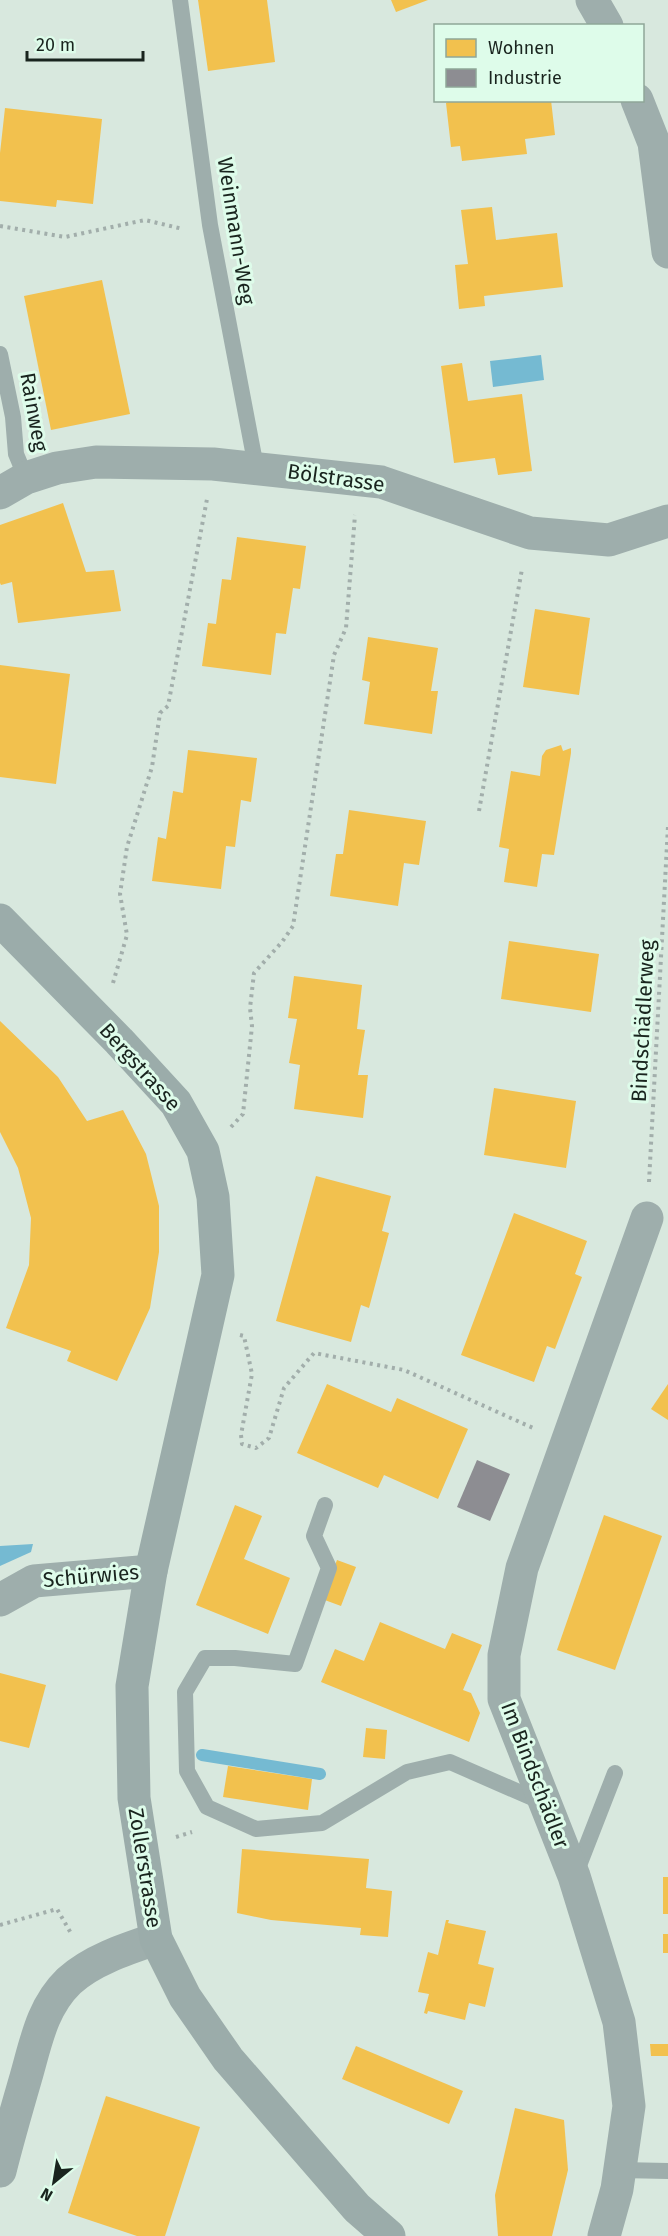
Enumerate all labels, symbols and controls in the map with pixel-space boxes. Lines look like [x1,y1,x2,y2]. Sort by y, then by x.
scale bar [27,24,142,62]
legend [434,24,644,102]
text: 20 m [36,34,75,56]
text: Wohnen [488,37,555,59]
text: Industrie [488,67,562,89]
street label: Weinmann-Weg [212,155,260,307]
street label: Rainweg [14,371,54,454]
street label: Bölstrasse [286,458,386,498]
street label: Bindschädlerweg [626,939,660,1103]
street label: Bergstrasse [94,1018,186,1116]
street label: Schürwies [42,1559,140,1593]
street label: Im Bindschädler [495,1698,575,1852]
street label: Zollerstrasse [123,1806,167,1930]
north arrow [24,2152,84,2212]
text: N [37,2184,56,2205]

